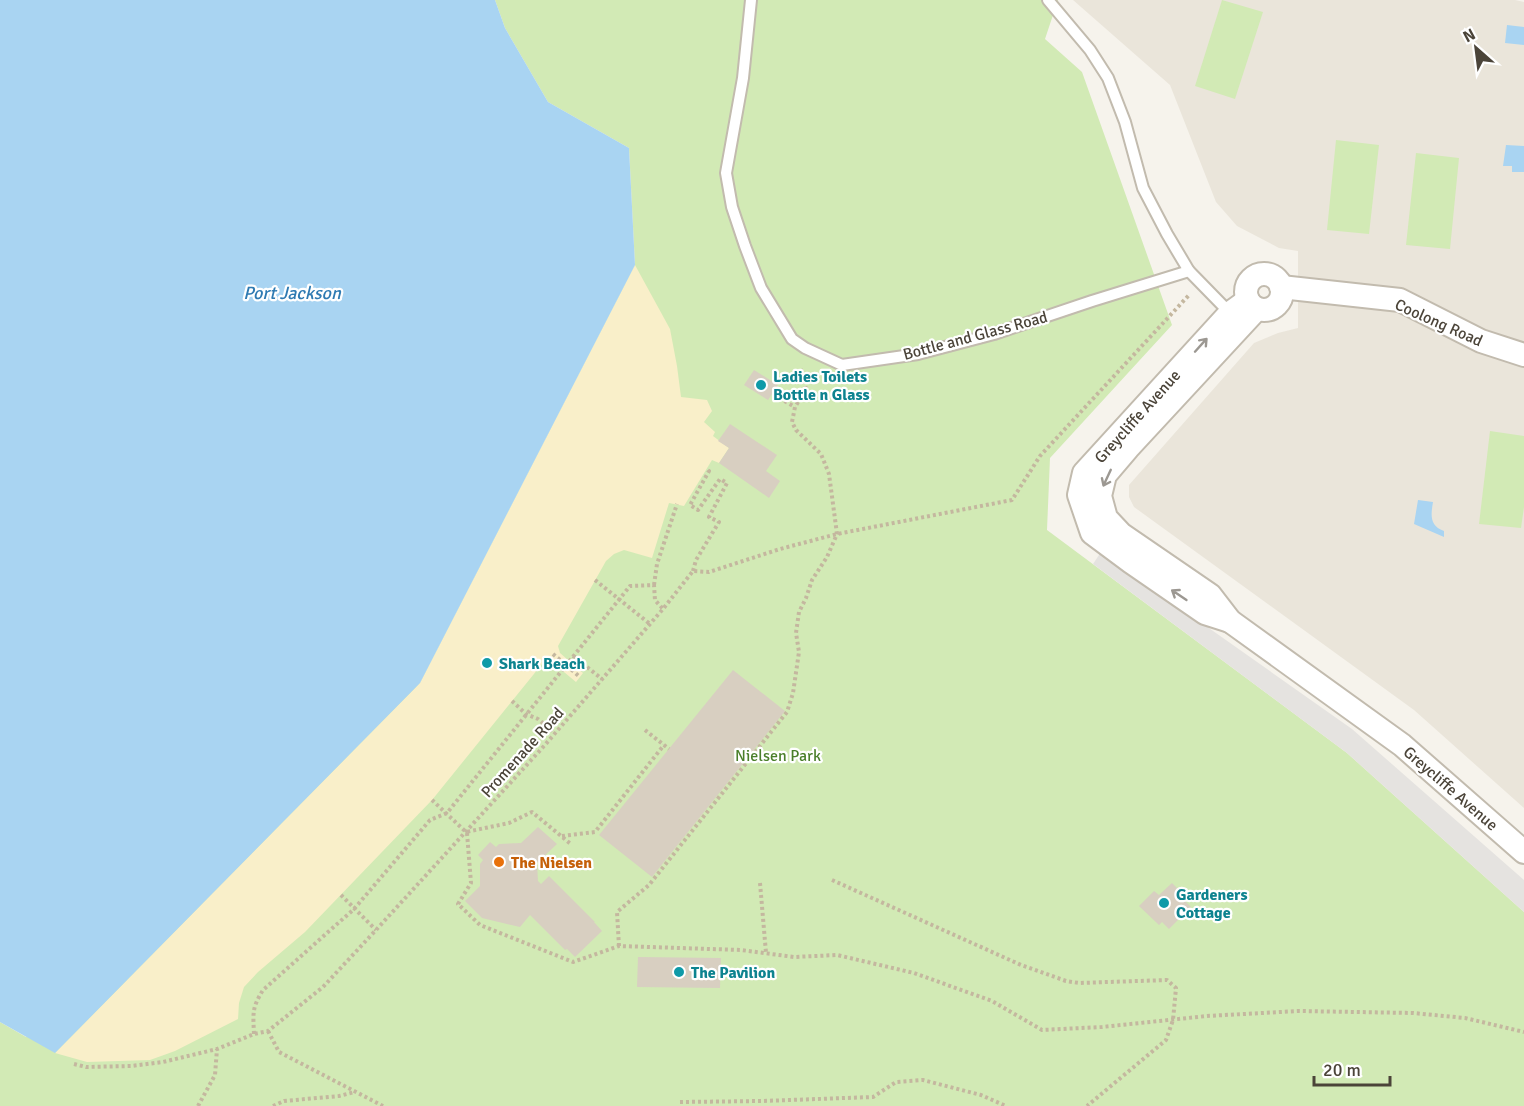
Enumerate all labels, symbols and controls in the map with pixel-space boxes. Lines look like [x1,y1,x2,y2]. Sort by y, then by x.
north arrow [1446,18,1506,78]
text: N [1460,24,1479,47]
water label: Port Jackson [243,282,342,304]
street label: Coolong Road [1392,295,1486,351]
street label: Bottle and Glass Road [901,307,1050,365]
one-way arrow [1194,338,1208,353]
street label: Greycliffe Avenue [1090,366,1185,468]
place label: Ladies Toilets Bottle n Glass [773,367,870,405]
marker: Ladies Toilets Bottle n Glass [754,378,768,392]
one-way arrow [1100,468,1112,486]
one-way arrow [1171,589,1187,601]
place label: Shark Beach [499,654,586,674]
marker: Shark Beach [480,656,494,670]
street label: Promenade Road [477,703,568,802]
street label: Greycliffe Avenue [1399,742,1502,835]
park label: Nielsen Park [735,746,821,766]
place label: The Nielsen [511,853,592,873]
marker: The Nielsen [492,855,506,869]
place label: Gardeners Cottage [1176,885,1248,923]
marker: Gardeners Cottage [1157,896,1171,910]
place label: The Pavilion [691,963,775,983]
marker: The Pavilion [672,965,686,979]
scale bar [1314,1049,1390,1087]
text: 20 m [1323,1059,1361,1081]

